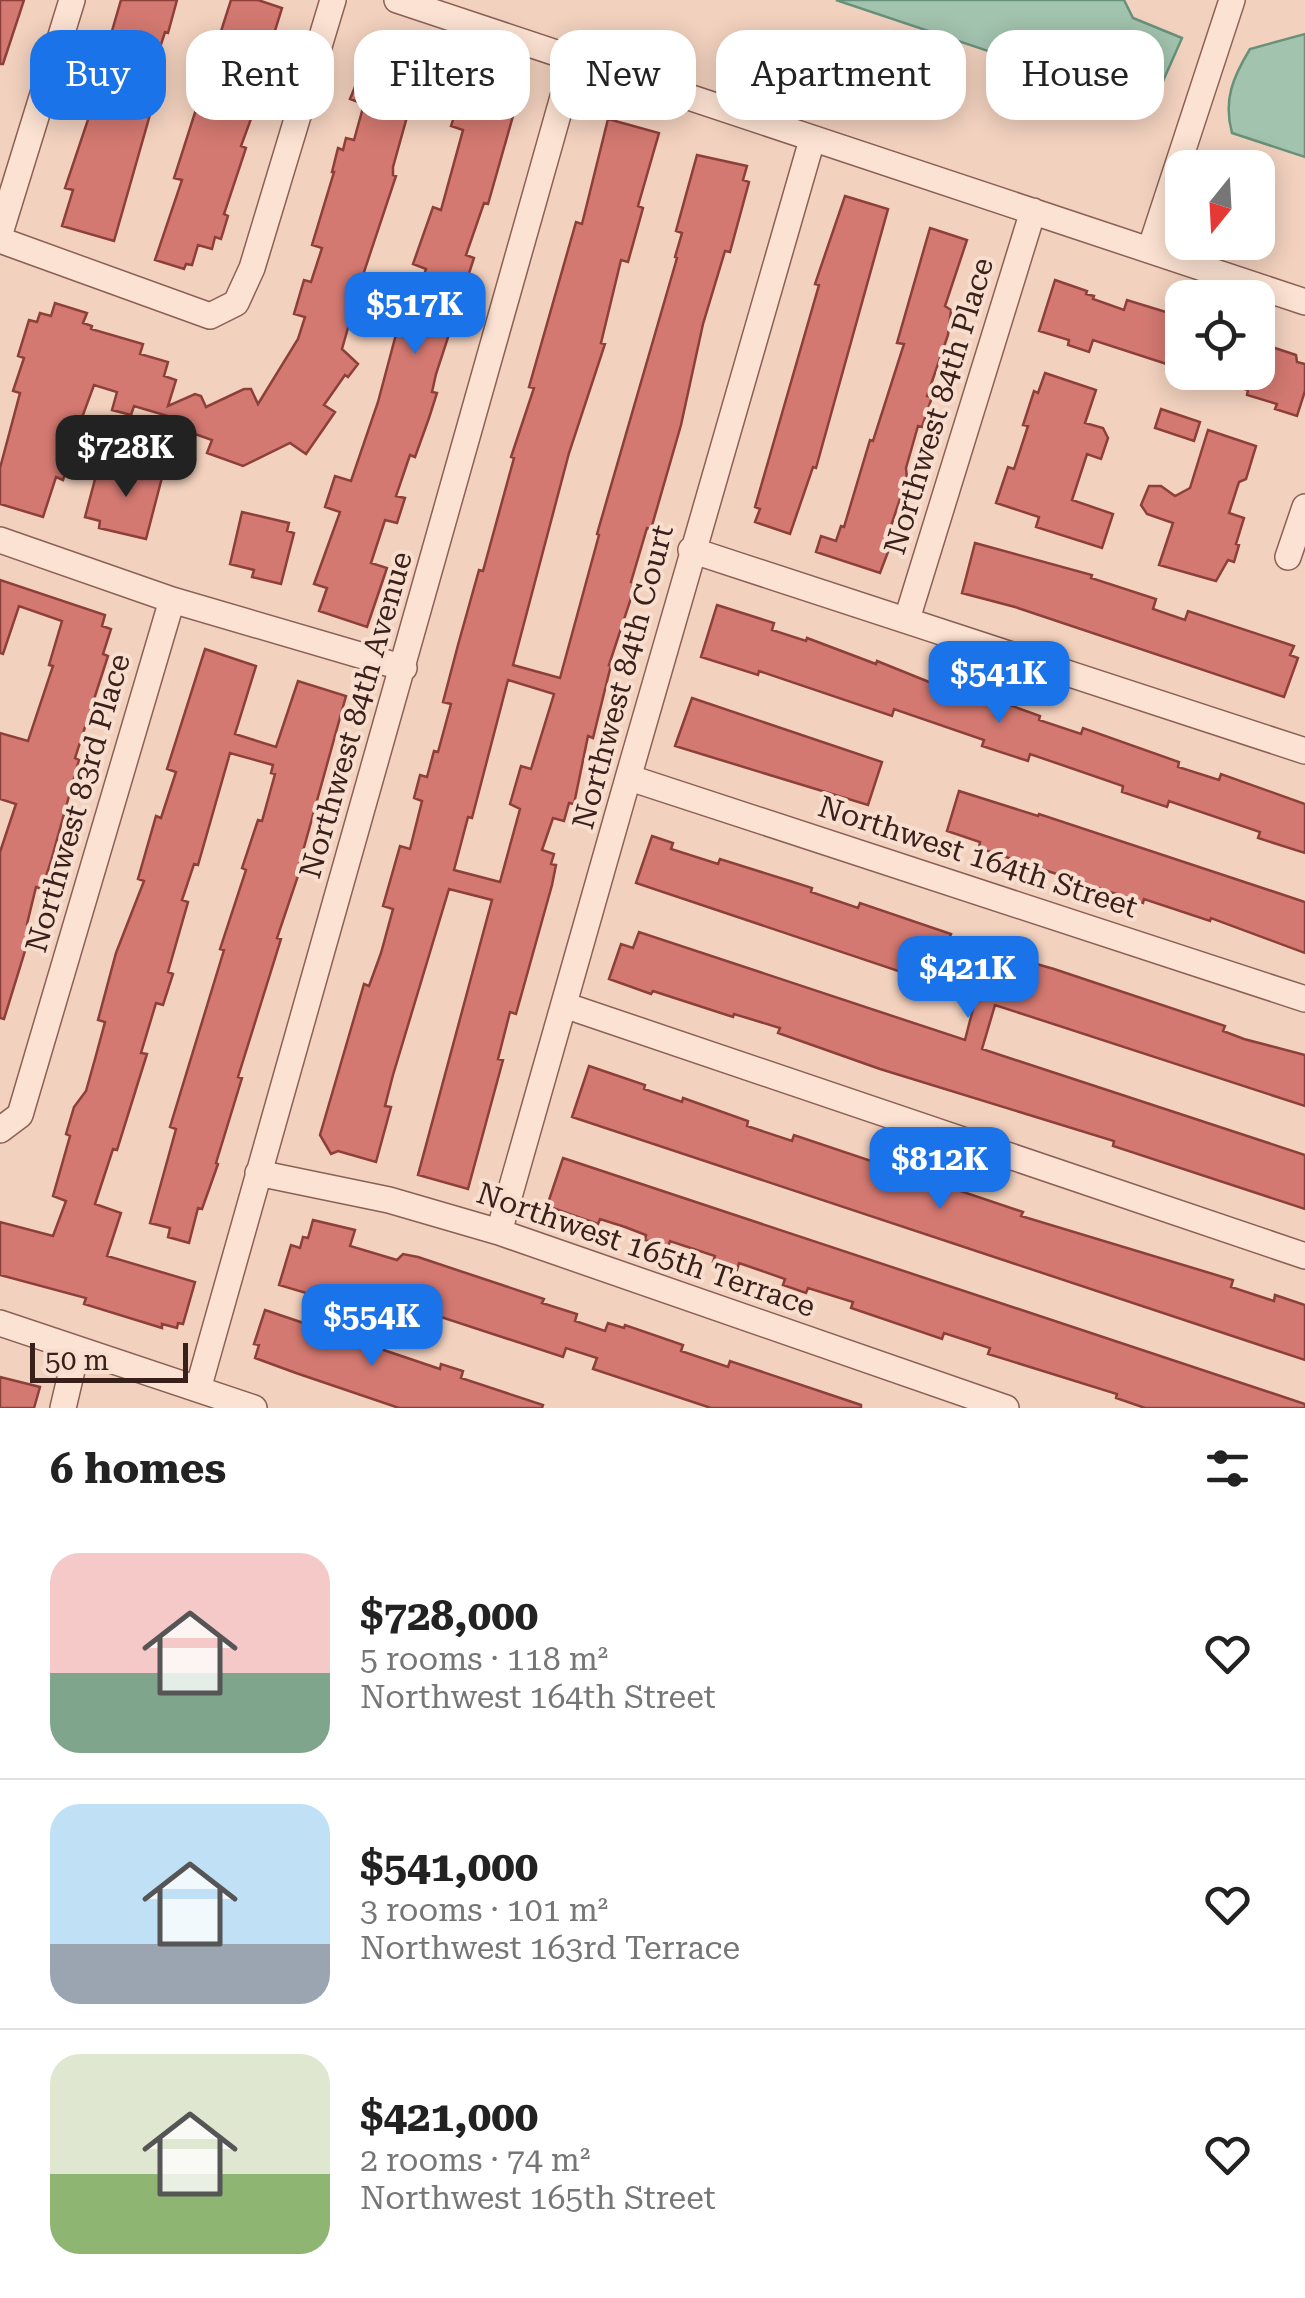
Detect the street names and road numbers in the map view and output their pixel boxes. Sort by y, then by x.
street label: Northwest 84th Place [877,253,1000,558]
street label: Northwest 84th Court [565,521,680,833]
street label: Northwest 84th Avenue [292,547,419,882]
street label: Northwest 83rd Place [18,650,137,956]
street label: Northwest 164th Street [814,788,1142,925]
street label: Northwest 165th Terrace [472,1175,820,1324]

